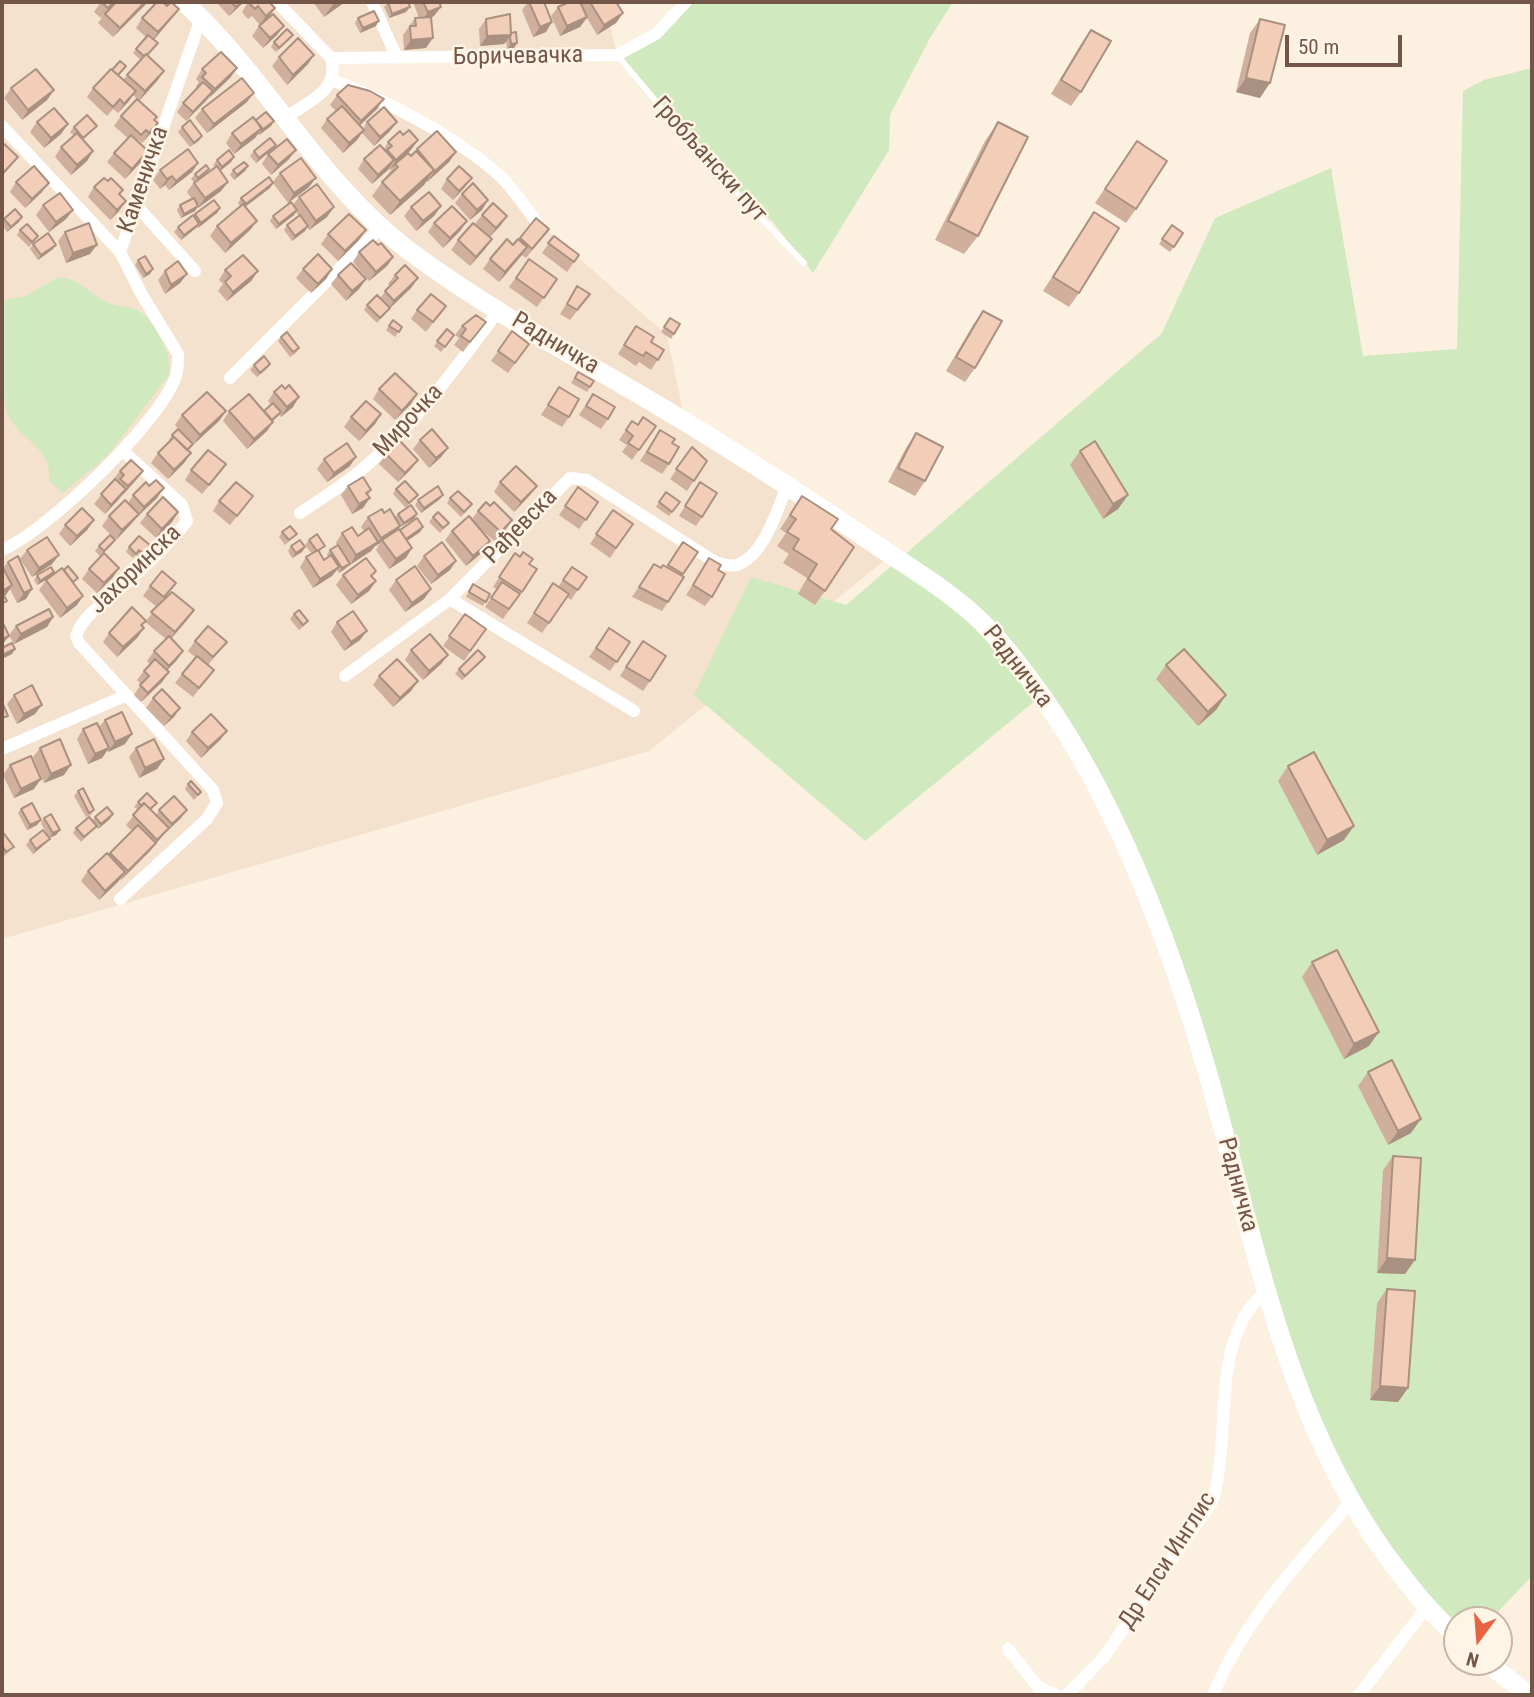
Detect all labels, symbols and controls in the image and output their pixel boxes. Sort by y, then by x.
scale bar [1289,21,1406,65]
text: 50 m [1298,35,1339,59]
street label: Боричевачка [453,41,583,73]
street label: Гробљански пут [645,91,773,229]
street label: Каменичка [112,123,176,237]
street label: Радничка [506,307,604,381]
street label: Мирочка [368,379,450,463]
street label: Рађевска [478,483,564,571]
street label: Јахоринска [84,519,188,621]
street label: Радничка [976,620,1058,714]
street label: Радничка [1211,1135,1263,1235]
street label: Др Елси Инглис [1113,1487,1223,1635]
north arrow [1443,1606,1513,1676]
text: N [1464,1647,1481,1672]

